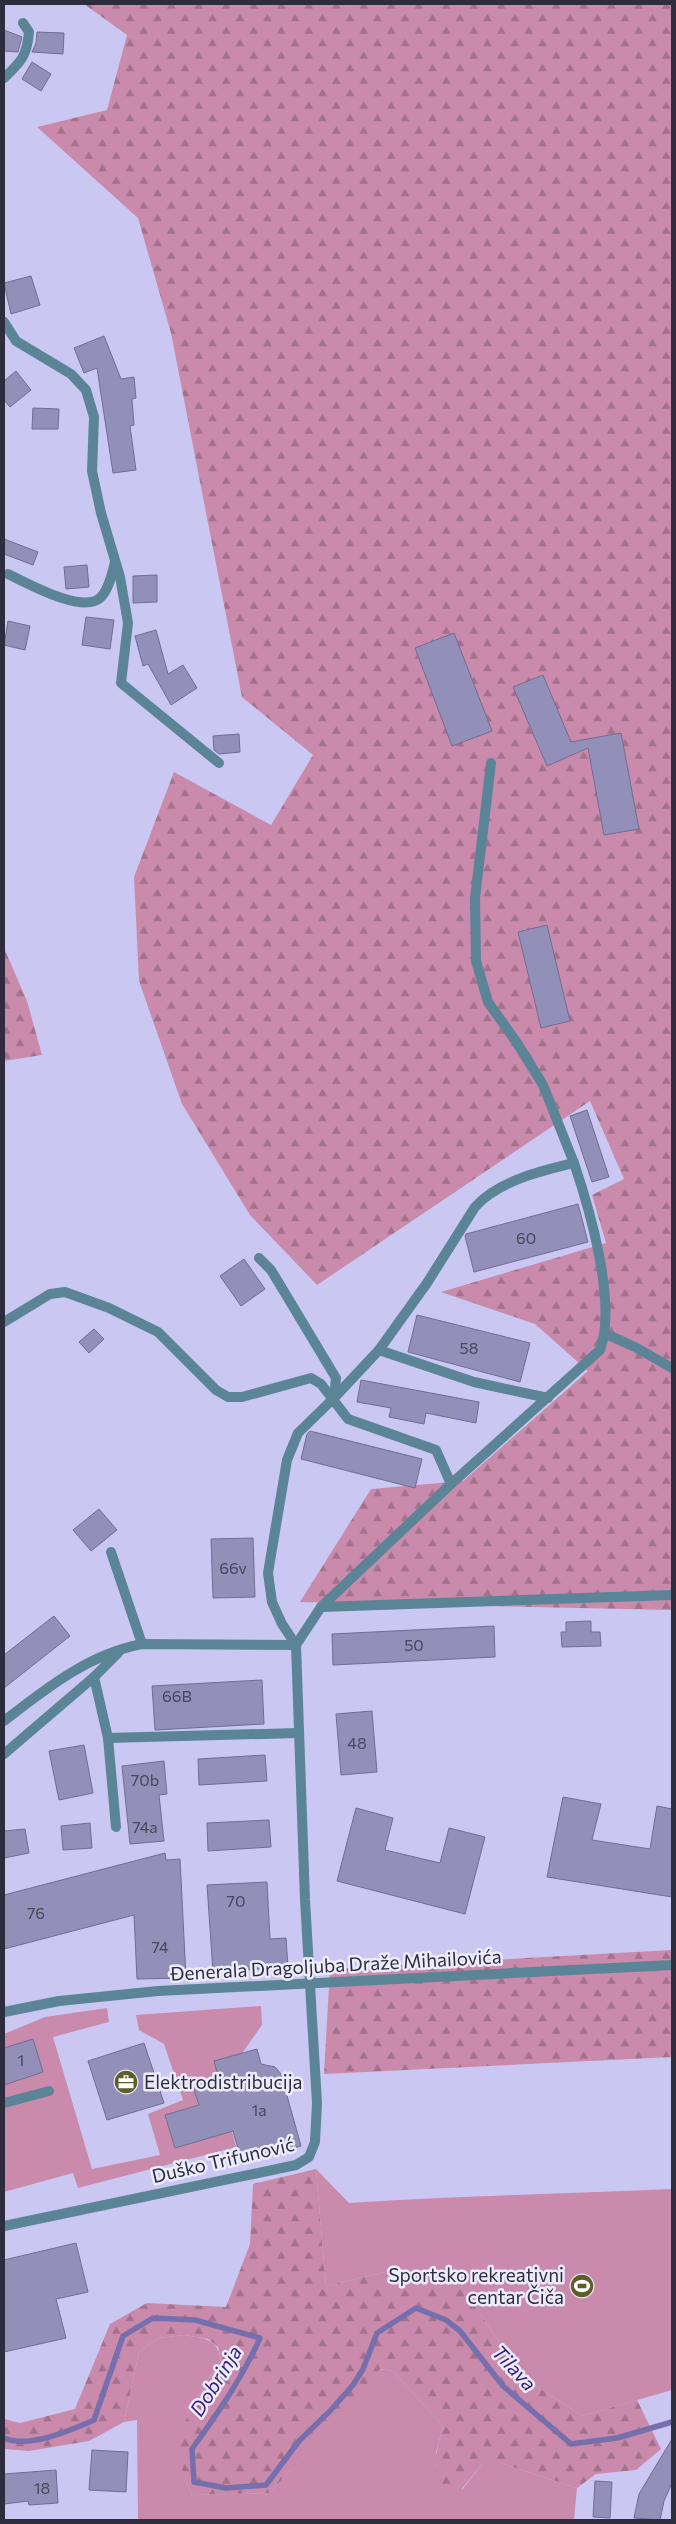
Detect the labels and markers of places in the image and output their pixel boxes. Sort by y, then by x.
office icon: Elektrodistribucija [113,2069,139,2095]
place label: Elektrodistribucija [144,2070,302,2093]
place label: Sportsko rekreativni centar Čiča [388,2263,564,2308]
sports icon: Sportsko rekreativni centar Čiča [569,2273,595,2299]

